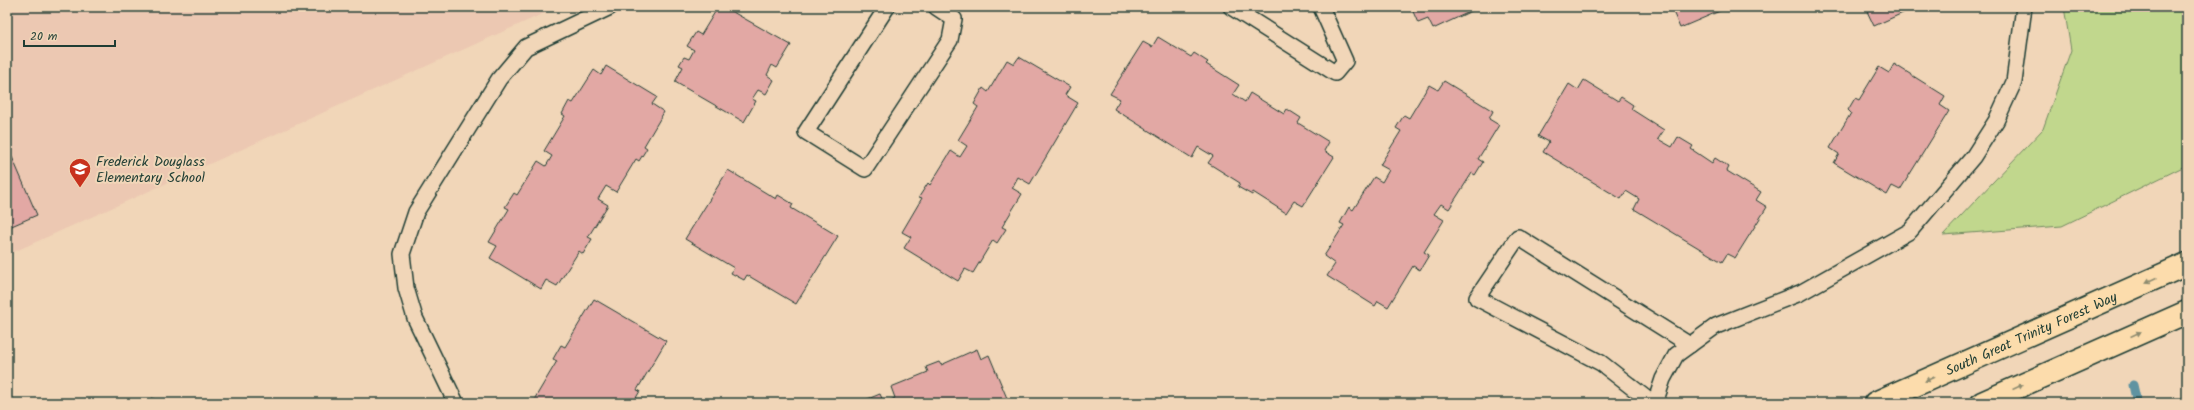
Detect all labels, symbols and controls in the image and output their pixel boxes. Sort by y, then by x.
scale bar [24,22,115,48]
text: 20 m [30,27,58,46]
place label: Frederick Douglass Elementary School [96,151,205,189]
school or university icon: Frederick Douglass Elementary School [67,156,93,189]
one-way arrow [2146,277,2157,283]
street label: South Great Trinity Forest Way [1942,286,2121,382]
one-way arrow [2131,331,2143,337]
one-way arrow [1924,376,1936,382]
one-way arrow [2012,384,2023,390]

